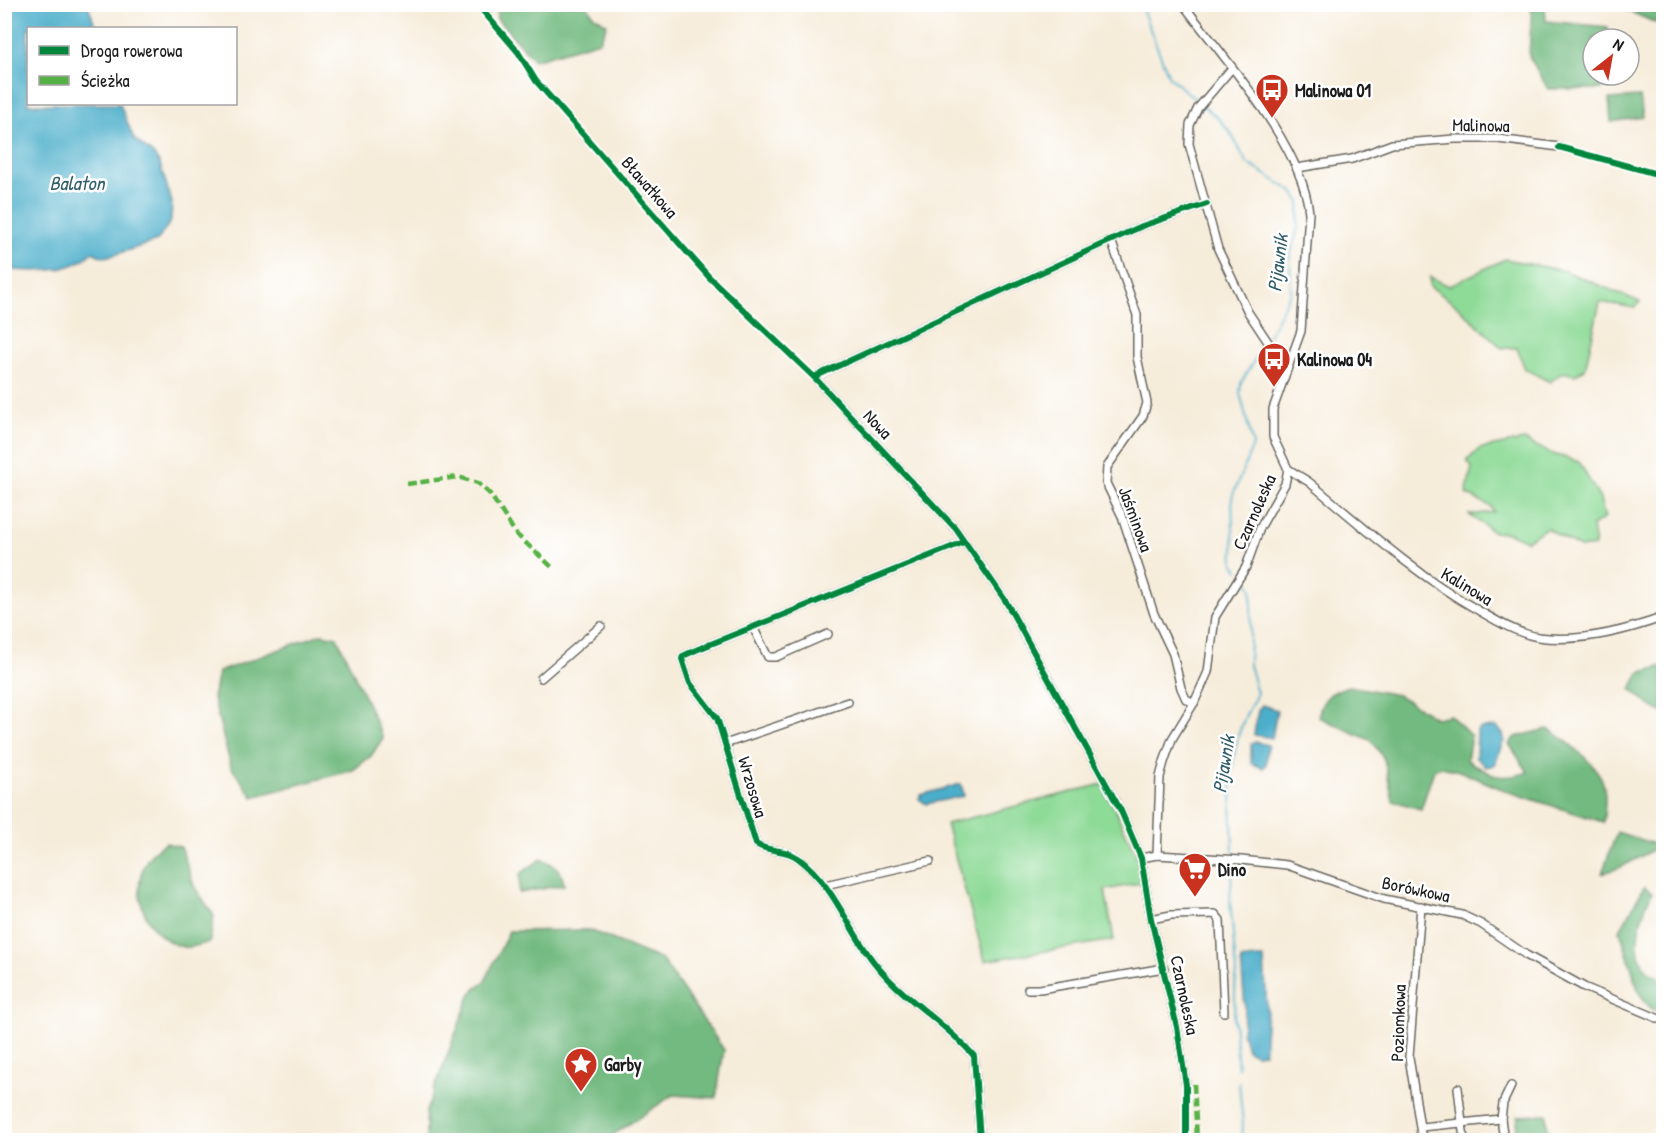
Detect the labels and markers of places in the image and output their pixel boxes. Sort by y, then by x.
bus stop icon: Malinowa 01 [1254,72,1290,119]
place label: Malinowa 01 [1295,78,1372,103]
bus stop icon: Kalinowa 04 [1256,341,1292,388]
place label: Kalinowa 04 [1297,347,1372,372]
supermarket icon: Dino [1177,851,1213,898]
place label: Dino [1218,857,1247,882]
place icon: Garby [563,1046,599,1093]
place label: Garby [604,1052,642,1078]

